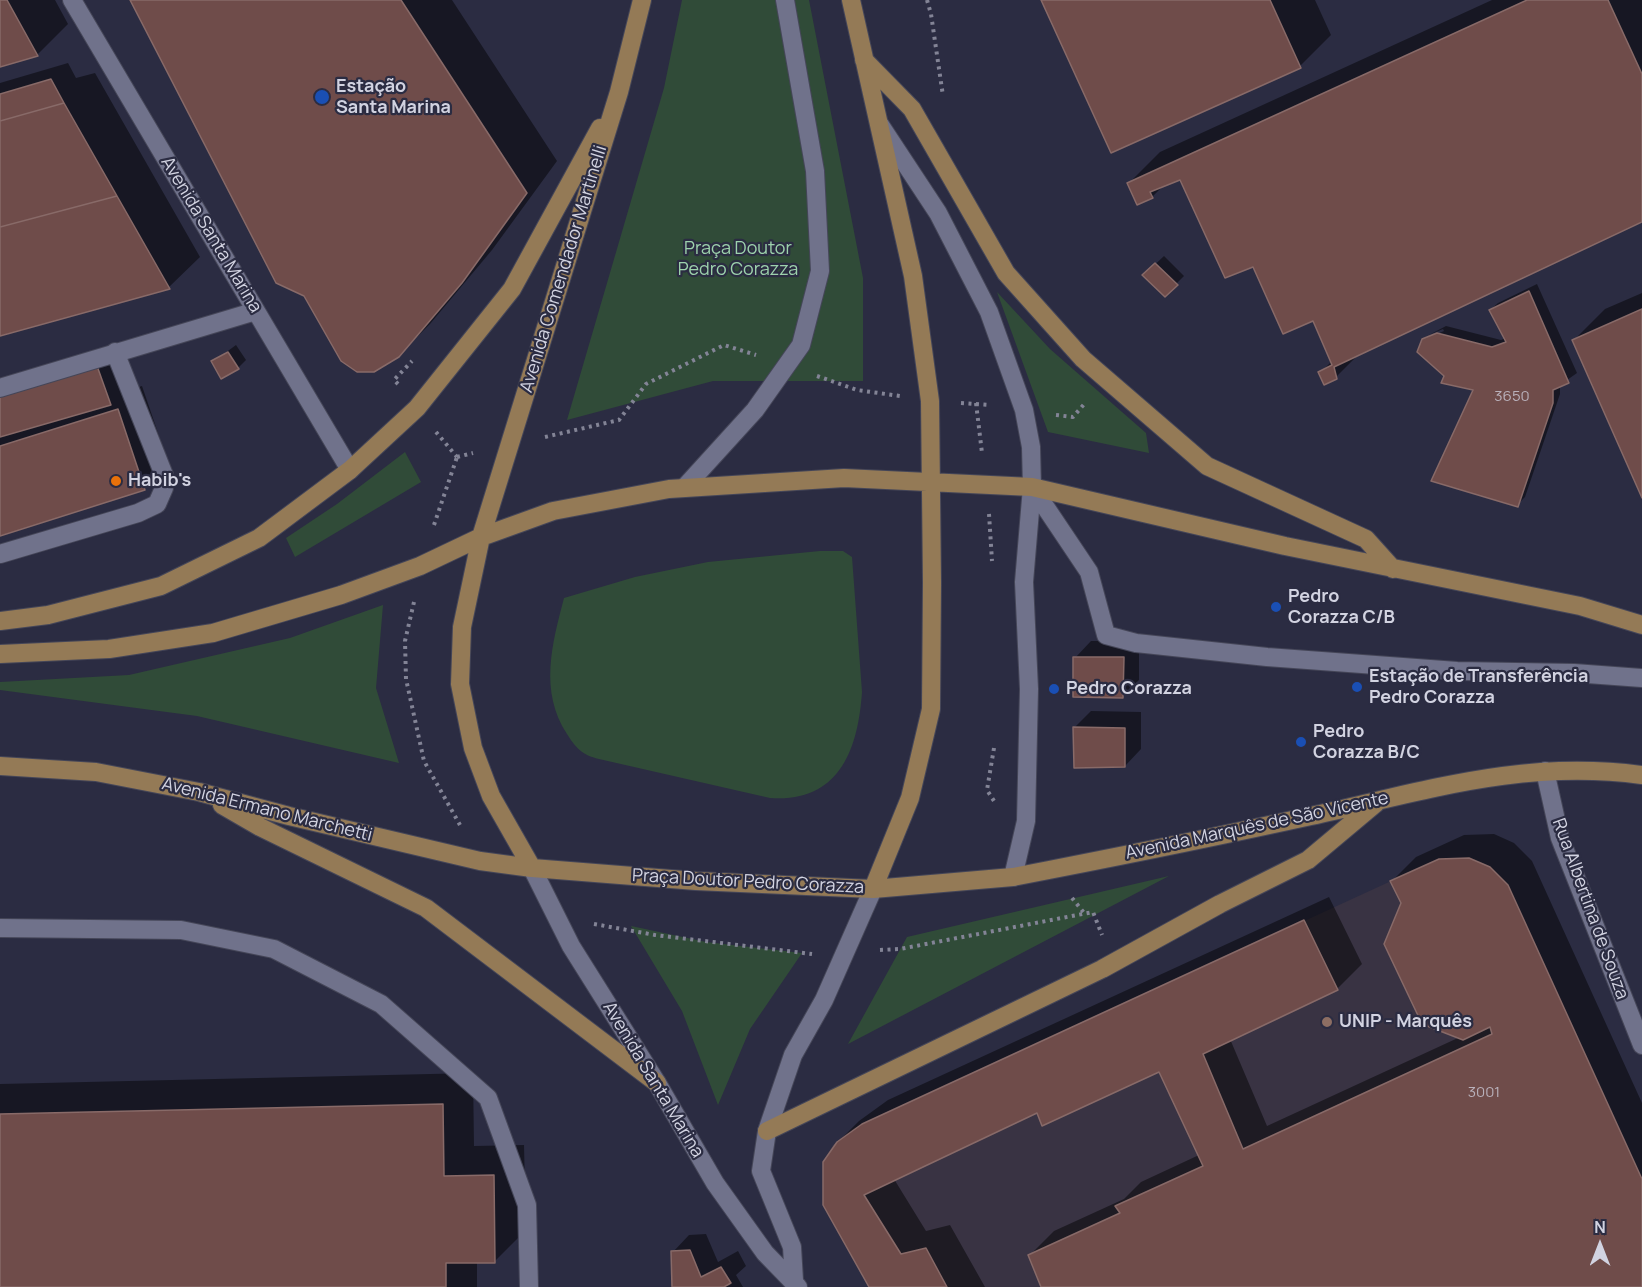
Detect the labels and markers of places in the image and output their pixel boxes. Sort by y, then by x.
place label: Estação Santa Marina [336,76,451,118]
marker: Estação Santa Marina [313,88,331,106]
place label: Habib's [128,470,191,492]
marker: Habib's [109,474,123,488]
place label: Pedro Corazza C/B [1288,586,1395,628]
marker: Pedro Corazza C/B [1269,600,1283,614]
place label: Estação de Transferência Pedro Corazza [1369,666,1588,708]
place label: Pedro Corazza [1066,678,1192,700]
marker: Estação de Transferência Pedro Corazza [1350,680,1364,694]
marker: Pedro Corazza [1047,682,1061,696]
place label: Pedro Corazza B/C [1313,721,1420,764]
marker: Pedro Corazza B/C [1294,735,1308,749]
place label: UNIP - Marquês [1339,1011,1472,1033]
marker: UNIP - Marquês [1320,1015,1334,1029]

